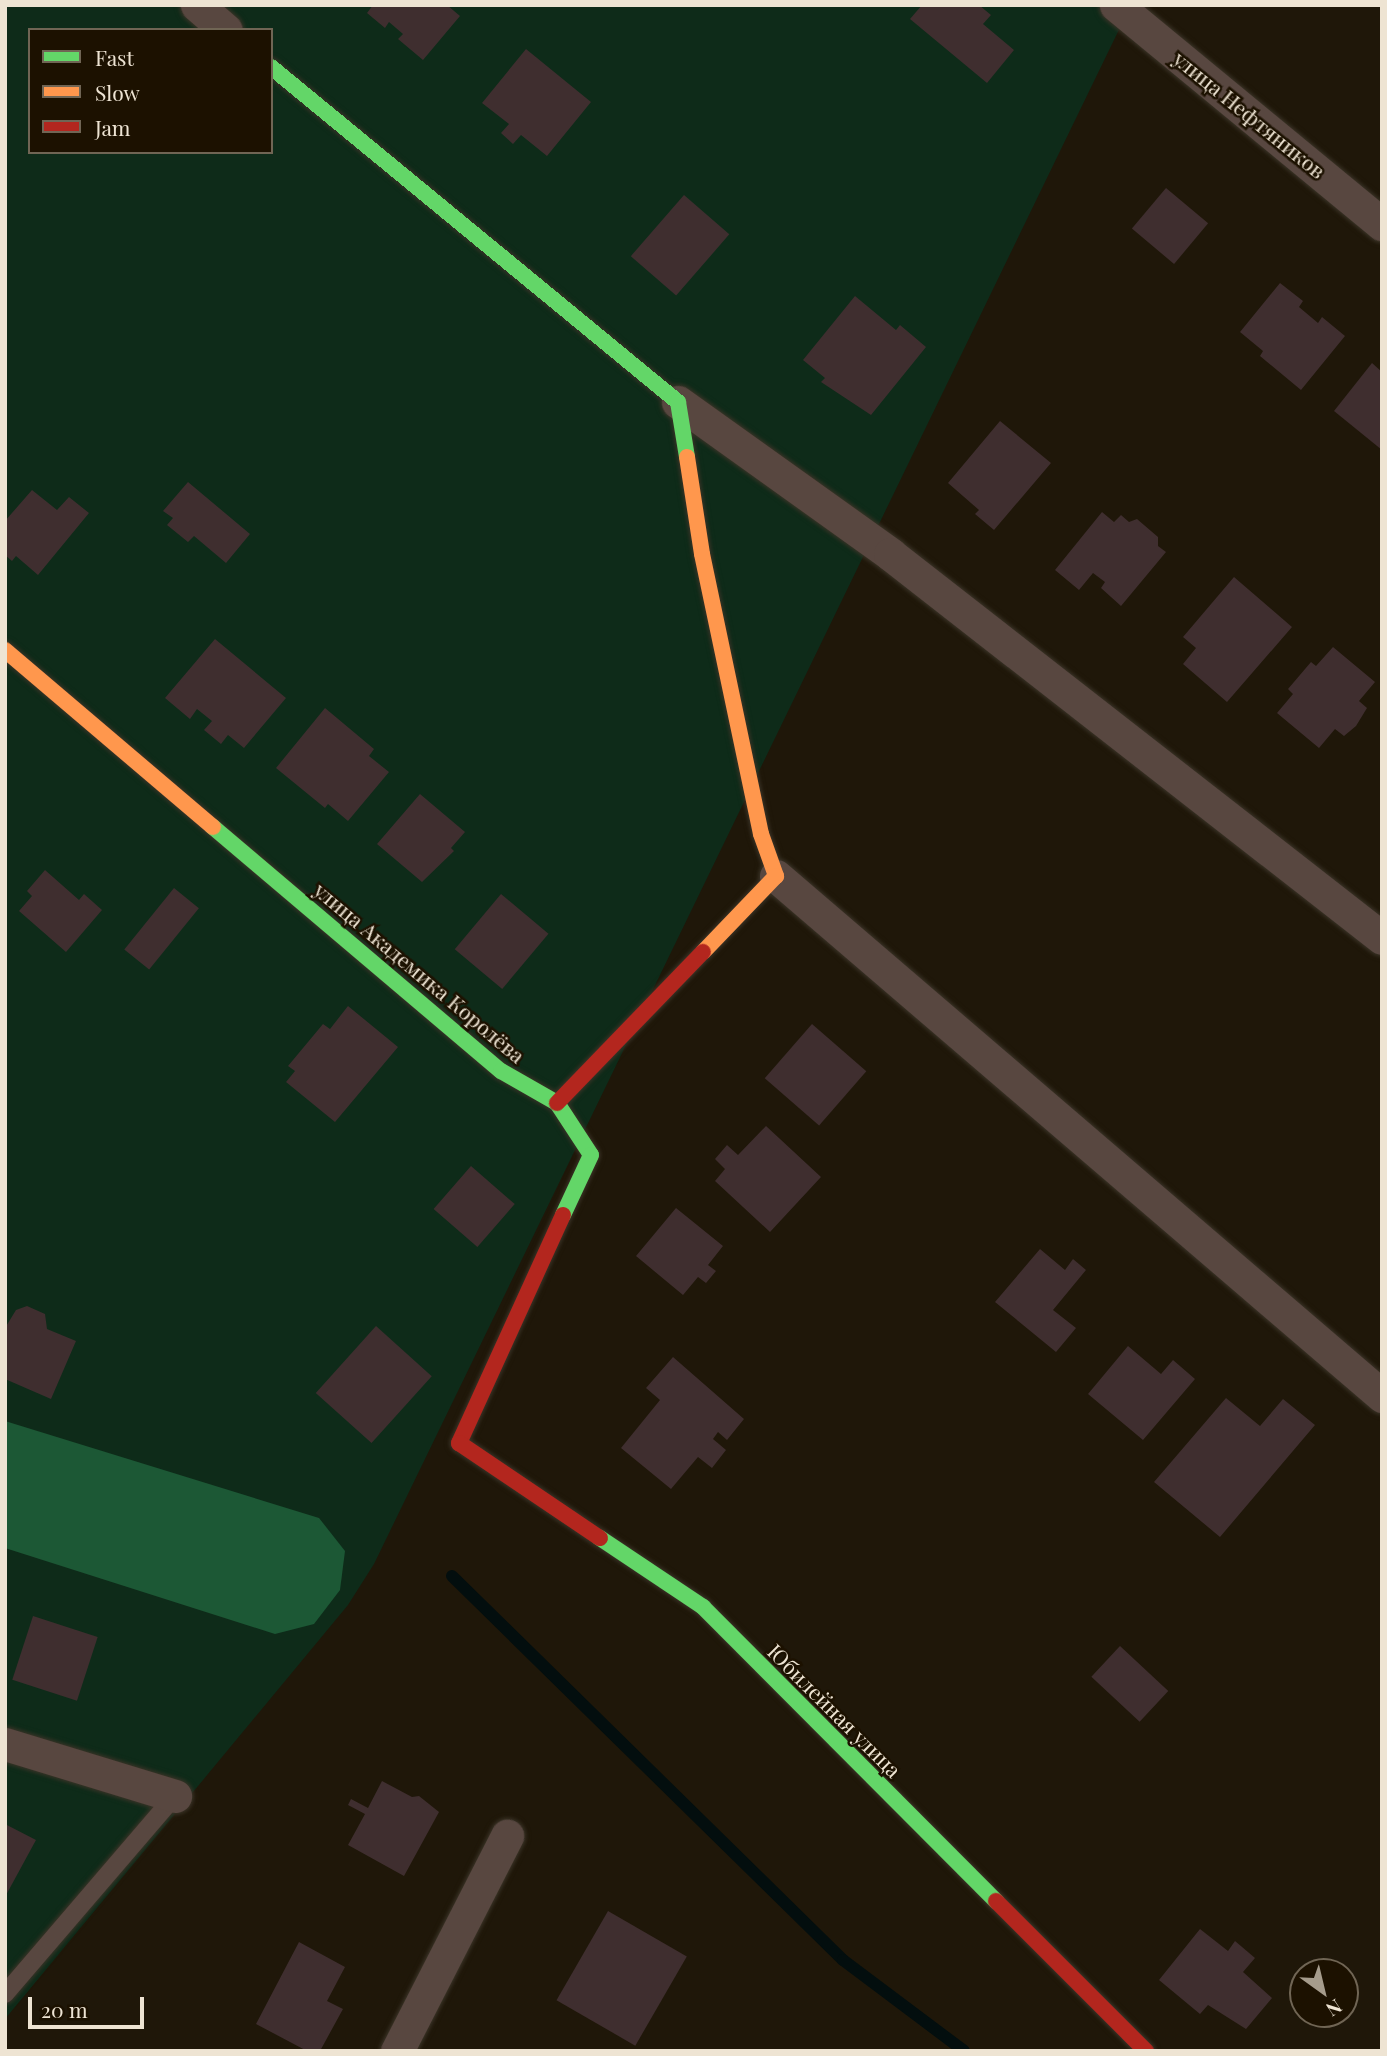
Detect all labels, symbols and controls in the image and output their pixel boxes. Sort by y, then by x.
legend [28,28,273,154]
text: Fast [95,43,134,71]
street label: улица Нефтяников [1169,45,1331,183]
text: Slow [95,78,140,106]
text: Jam [95,113,131,141]
street label: улица Академика Королёва [310,877,530,1067]
street label: Юбилейная улица [763,1638,907,1782]
north arrow [1289,1958,1359,2028]
scale bar [32,1982,147,2026]
text: N [1322,1994,1348,2023]
text: 20 m [41,1995,88,2023]

